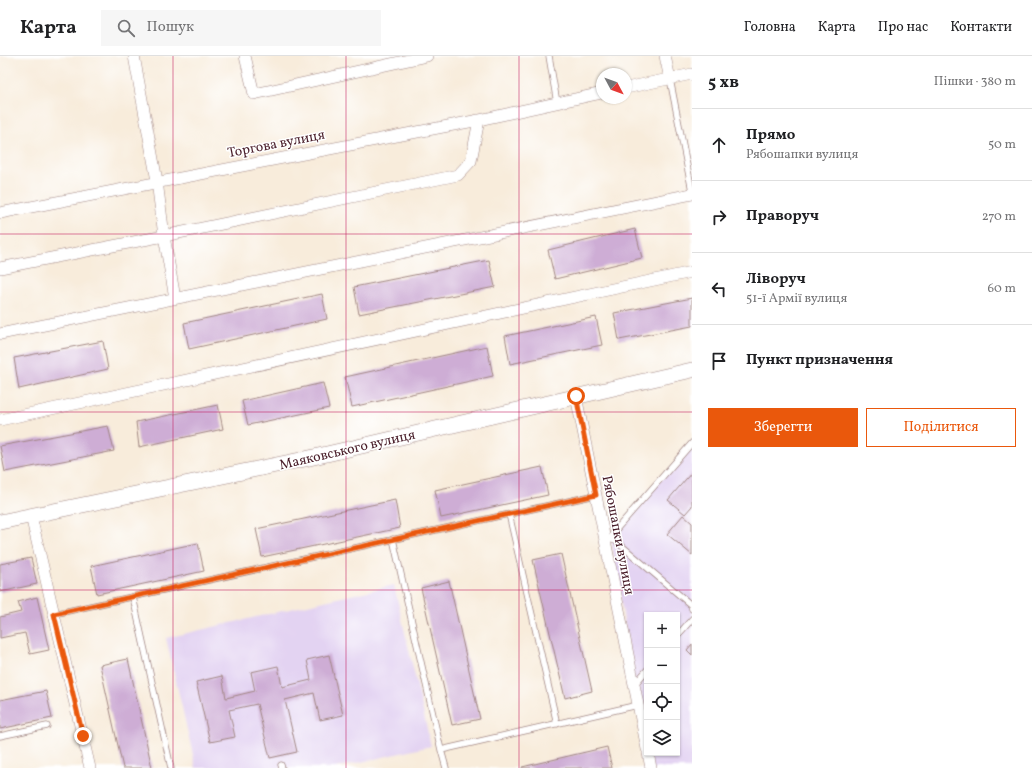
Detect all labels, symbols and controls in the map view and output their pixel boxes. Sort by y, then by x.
search box [101,10,381,46]
text: Карта [20,15,77,41]
icon: search [115,17,137,39]
text: Пошук [147,17,194,38]
text: Головна [744,18,796,37]
text: Карта [818,18,856,37]
text: Про нас [878,18,928,37]
text: Контакти [950,18,1012,37]
north arrow [596,68,632,104]
text: 5 хв [708,71,739,94]
text: Пішки · 380 m [934,73,1016,91]
text: Прямо [746,125,795,146]
street label: Торгова вулиця [226,126,327,163]
icon: ahead [708,134,730,156]
text: 50 m [988,136,1016,154]
text: Рябошапки вулиця [746,146,858,164]
icon: right [708,206,730,228]
text: Праворуч [746,206,819,227]
text: 270 m [982,208,1016,226]
text: Ліворуч [746,269,806,290]
icon: left [708,278,730,300]
text: 60 m [988,280,1016,298]
text: 51-ї Армії вулиця [746,290,847,308]
icon: arrive [708,350,730,372]
text: Пункт призначення [746,350,893,371]
route start [567,387,585,405]
button: Зберегти [708,408,858,447]
button: Поділитися [866,408,1016,447]
street label: Маяковського вулиця [278,426,417,475]
street label: Рябошапки вулиця [597,474,638,596]
map controls [644,612,680,756]
button: + [644,612,680,648]
button: − [644,648,680,684]
button: locate [644,684,680,720]
button: layers [644,720,680,756]
route end [74,727,92,745]

